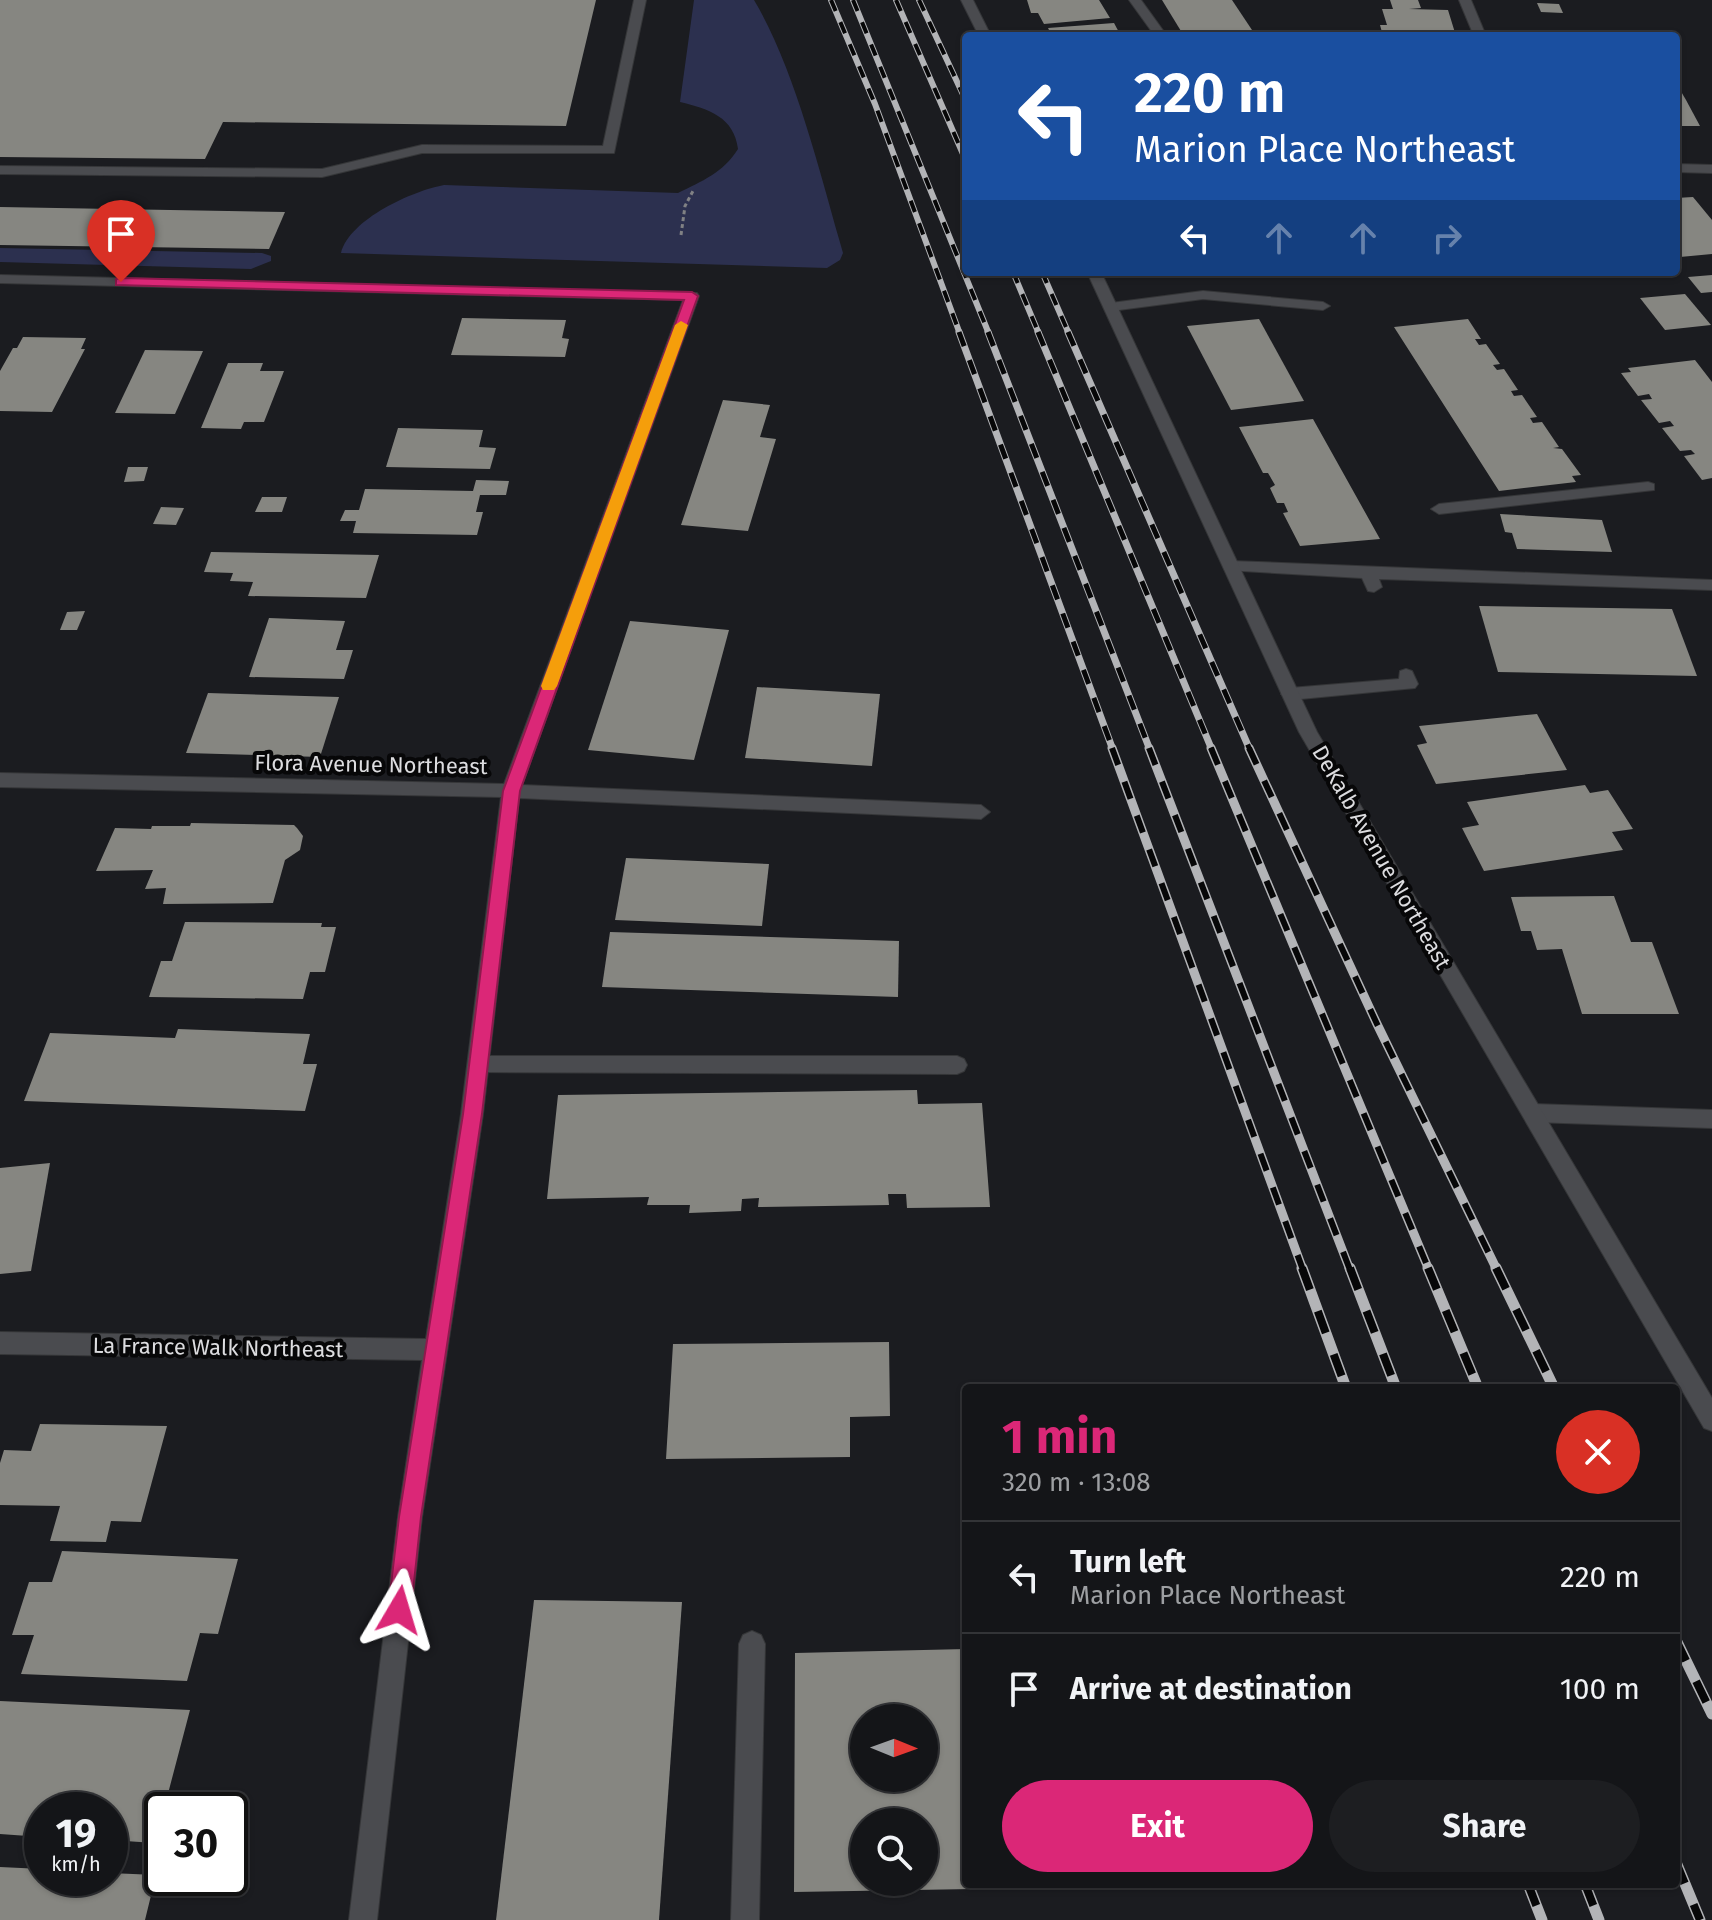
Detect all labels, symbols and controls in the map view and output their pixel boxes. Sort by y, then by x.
text: 220 m [1134,60,1285,127]
icon: left [1002,64,1106,168]
text: Marion Place Northeast [1134,128,1515,172]
pin [87,200,155,282]
icon: arrive [99,212,143,256]
icon: left [1173,216,1217,260]
icon: ahead [1257,216,1301,260]
icon: ahead [1341,216,1385,260]
icon: right [1425,216,1469,260]
street label: DeKalb Avenue Northeast [1306,741,1457,974]
street label: Flora Avenue Northeast [254,749,488,780]
street label: La France Walk Northeast [92,1332,344,1363]
text: 1 min [1002,1408,1117,1466]
button: close [1556,1410,1640,1494]
text: 320 m · 13:08 [1002,1467,1151,1498]
text: Turn left [1070,1544,1186,1580]
icon: left [1002,1555,1046,1599]
text: 220 m [1560,1559,1640,1595]
position arrow [357,1568,441,1652]
text: Marion Place Northeast [1070,1580,1345,1611]
icon: arrive [1002,1667,1046,1711]
text: Arrive at destination [1070,1671,1352,1707]
text: 100 m [1560,1671,1640,1707]
north arrow [850,1704,938,1792]
map controls [850,1704,938,1896]
button: Exit [1002,1780,1313,1872]
button: Share [1329,1780,1640,1872]
speed limit sign: 30 [144,1792,248,1896]
button: search [850,1808,938,1896]
text: 19 [56,1810,96,1858]
text: km/h [51,1852,101,1876]

